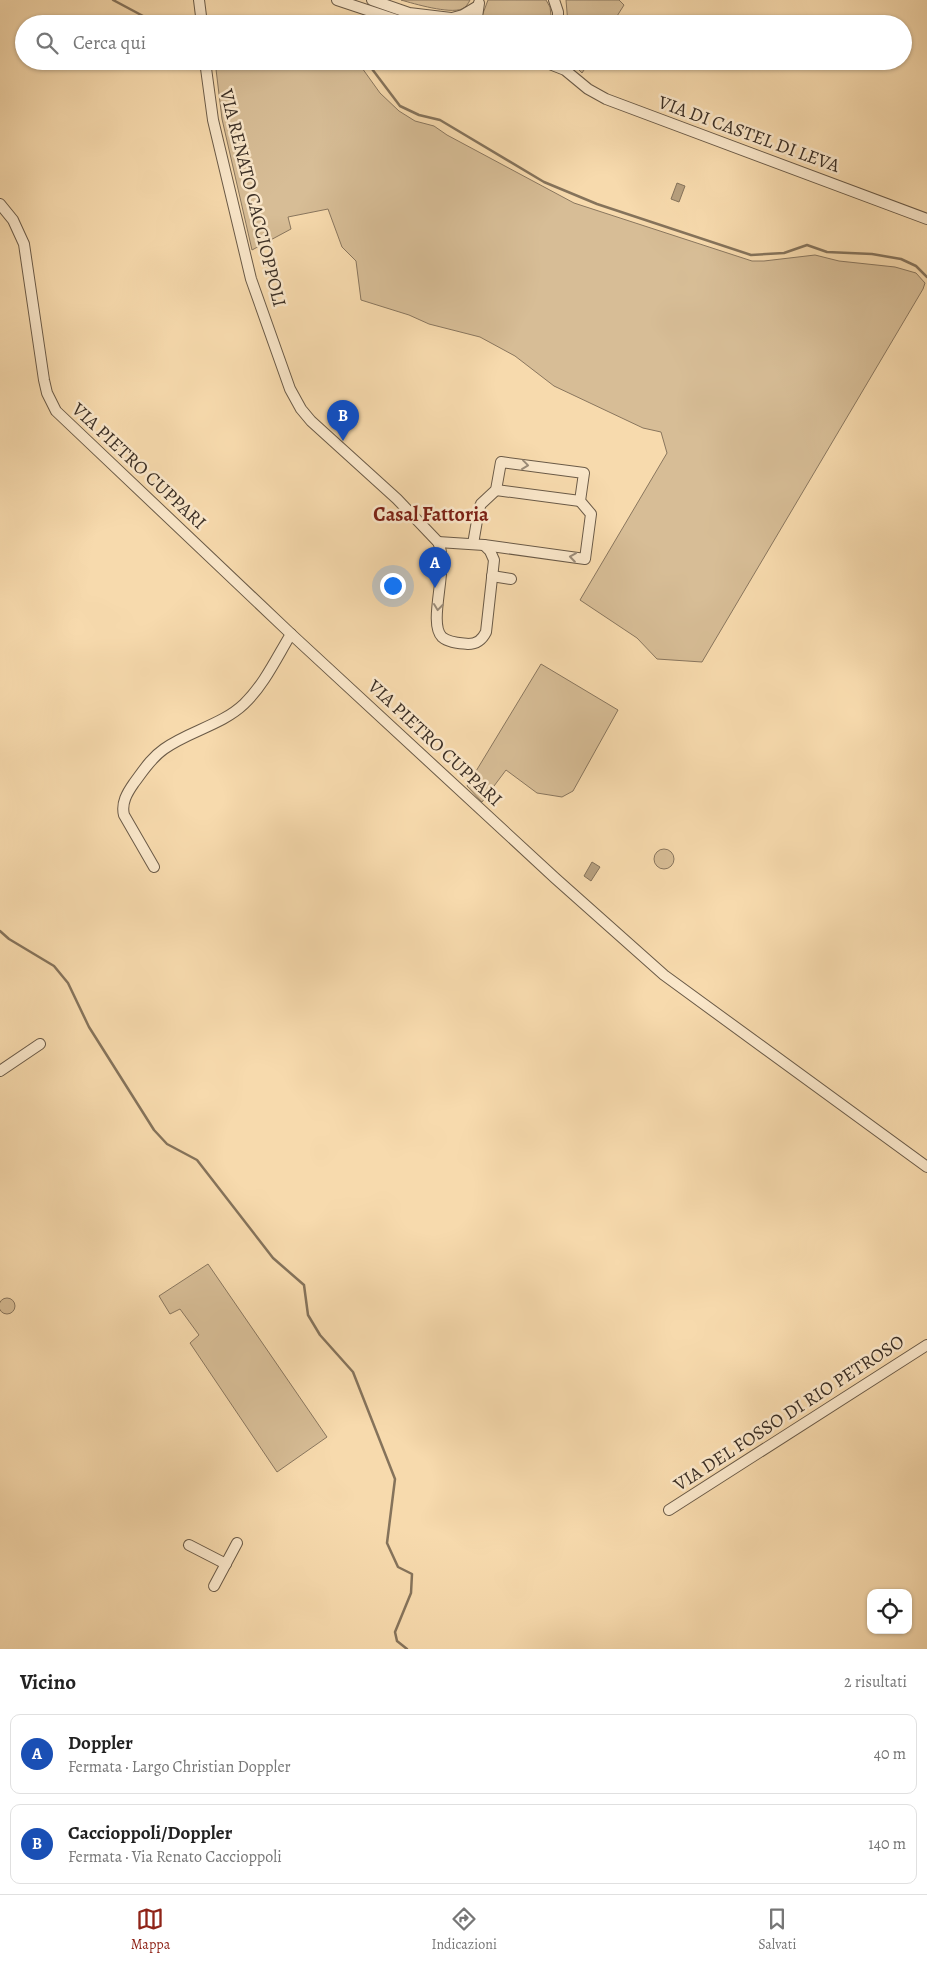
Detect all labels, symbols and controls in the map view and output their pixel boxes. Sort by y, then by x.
search box [15,15,912,70]
icon: search [33,29,61,57]
text: Cerca qui [73,30,146,56]
street label: VIA RENATO CACCIOPPOLI [213,85,293,310]
street label: VIA DI CASTEL DI LEVA [654,89,844,179]
street label: VIA PIETRO CUPPARI [65,396,212,535]
pin: B [327,400,359,441]
one-way arrow [521,459,529,470]
district label: Casal Fattoria [373,501,489,528]
pin: A [419,547,451,588]
one-way arrow [568,552,576,563]
your location [380,573,406,599]
one-way arrow [433,604,444,612]
street label: VIA PIETRO CUPPARI [361,673,508,812]
street label: VIA DEL FOSSO DI RIO PETROSO [668,1329,909,1498]
map controls [867,1589,912,1634]
button: locate [867,1589,912,1634]
text: Vicino [20,1668,76,1696]
text: 2 risultati [844,1671,907,1693]
text: Doppler [68,1730,133,1756]
text: A [32,1743,42,1765]
text: 40 m [874,1743,906,1765]
text: Fermata · Largo Christian Doppler [68,1756,291,1778]
text: Caccioppoli/Doppler [68,1820,232,1846]
text: B [32,1833,42,1855]
text: 140 m [868,1833,906,1855]
text: Fermata · Via Renato Caccioppoli [68,1846,282,1868]
tab: Mappa [131,1905,170,1954]
tab: Indicazioni [432,1905,497,1954]
tab: Salvati [758,1905,796,1954]

